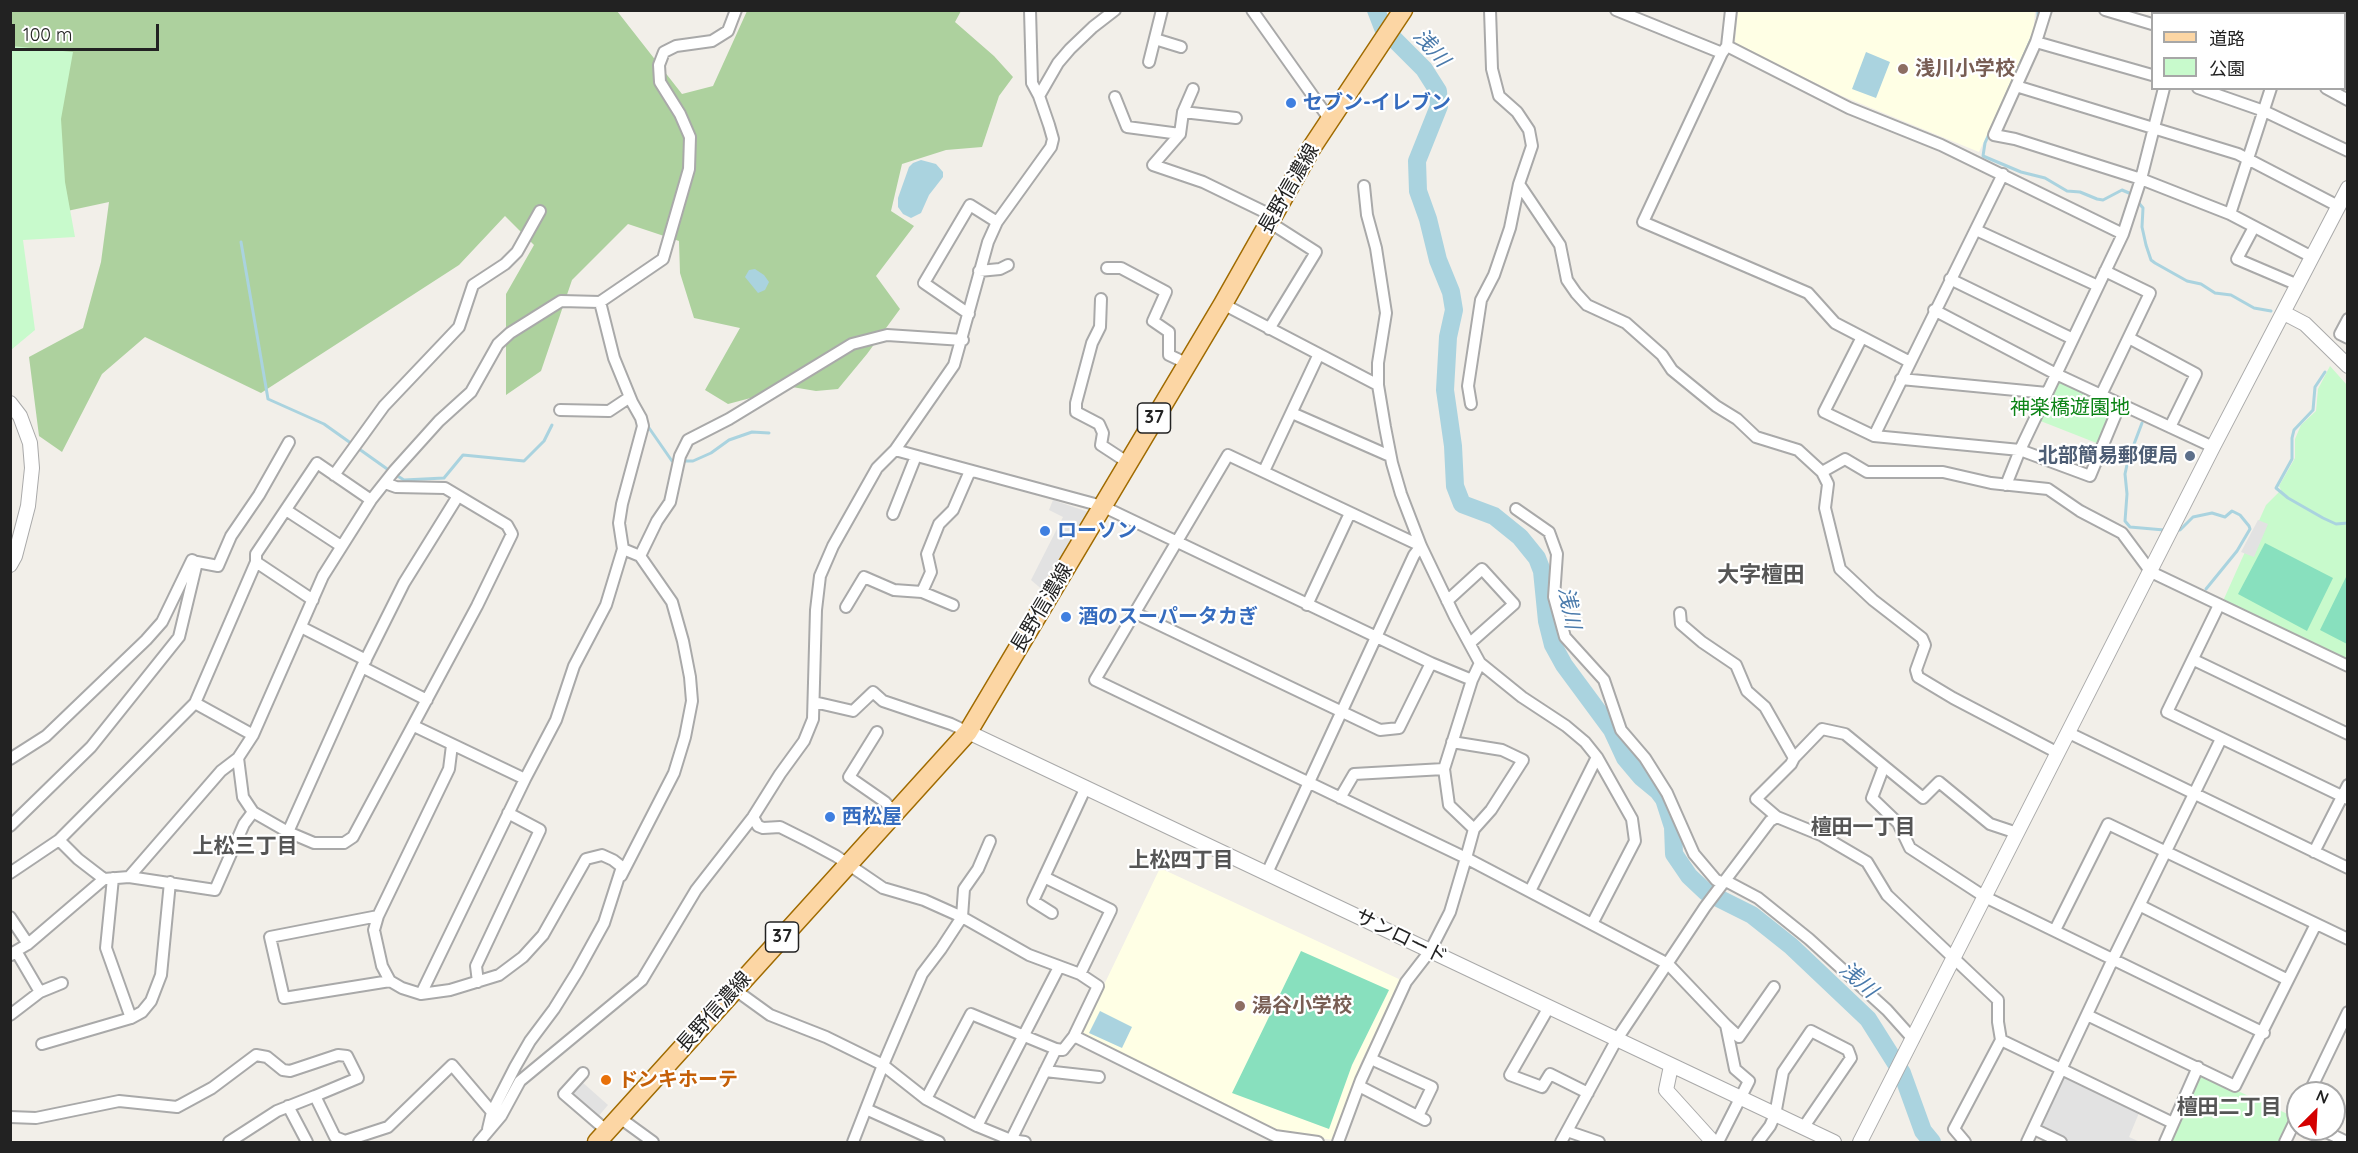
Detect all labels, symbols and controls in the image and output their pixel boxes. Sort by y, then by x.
scale bar [15,12,162,50]
legend [2151,12,2346,90]
text: 100 m [23,23,72,46]
water label: 浅川 [1408,24,1454,72]
text: 道路 [2209,27,2245,50]
place label: 浅川小学校 [1915,57,2015,81]
text: 公園 [2209,57,2245,80]
marker: 浅川小学校 [1896,62,1910,76]
place label: セブン-イレブン [1303,91,1451,115]
marker: セブン-イレブン [1284,96,1298,110]
street label: 長野信濃線 [1254,140,1324,238]
park label: 神楽橋遊園地 [2010,396,2130,420]
road number: 37 [1138,403,1170,433]
place label: 北部簡易郵便局 [2038,444,2178,468]
marker: 北部簡易郵便局 [2183,449,2197,463]
place label: ローソン [1057,519,1137,543]
marker: ローソン [1038,524,1052,538]
street label: 長野信濃線 [1006,559,1078,657]
district label: 大字檀田 [1717,562,1805,588]
water label: 浅川 [1553,585,1585,631]
place label: 酒のスーパータカぎ [1078,605,1258,629]
marker: 酒のスーパータカぎ [1059,610,1073,624]
place label: 西松屋 [842,805,902,829]
marker: 西松屋 [823,810,837,824]
district label: 檀田一丁目 [1811,815,1915,841]
district label: 上松三丁目 [193,834,297,860]
district label: 上松四丁目 [1129,848,1233,874]
street label: サンロード [1351,904,1451,970]
road number: 37 [766,922,798,952]
water label: 浅川 [1834,957,1882,1003]
street label: 長野信濃線 [672,967,756,1057]
place label: 湯谷小学校 [1252,994,1352,1018]
marker: 湯谷小学校 [1233,999,1247,1013]
place label: ドンキホーテ [618,1068,738,1092]
marker: ドンキホーテ [599,1073,613,1087]
north arrow [2286,1081,2346,1141]
text: N [2313,1085,2332,1108]
district label: 檀田二丁目 [2177,1095,2281,1121]

